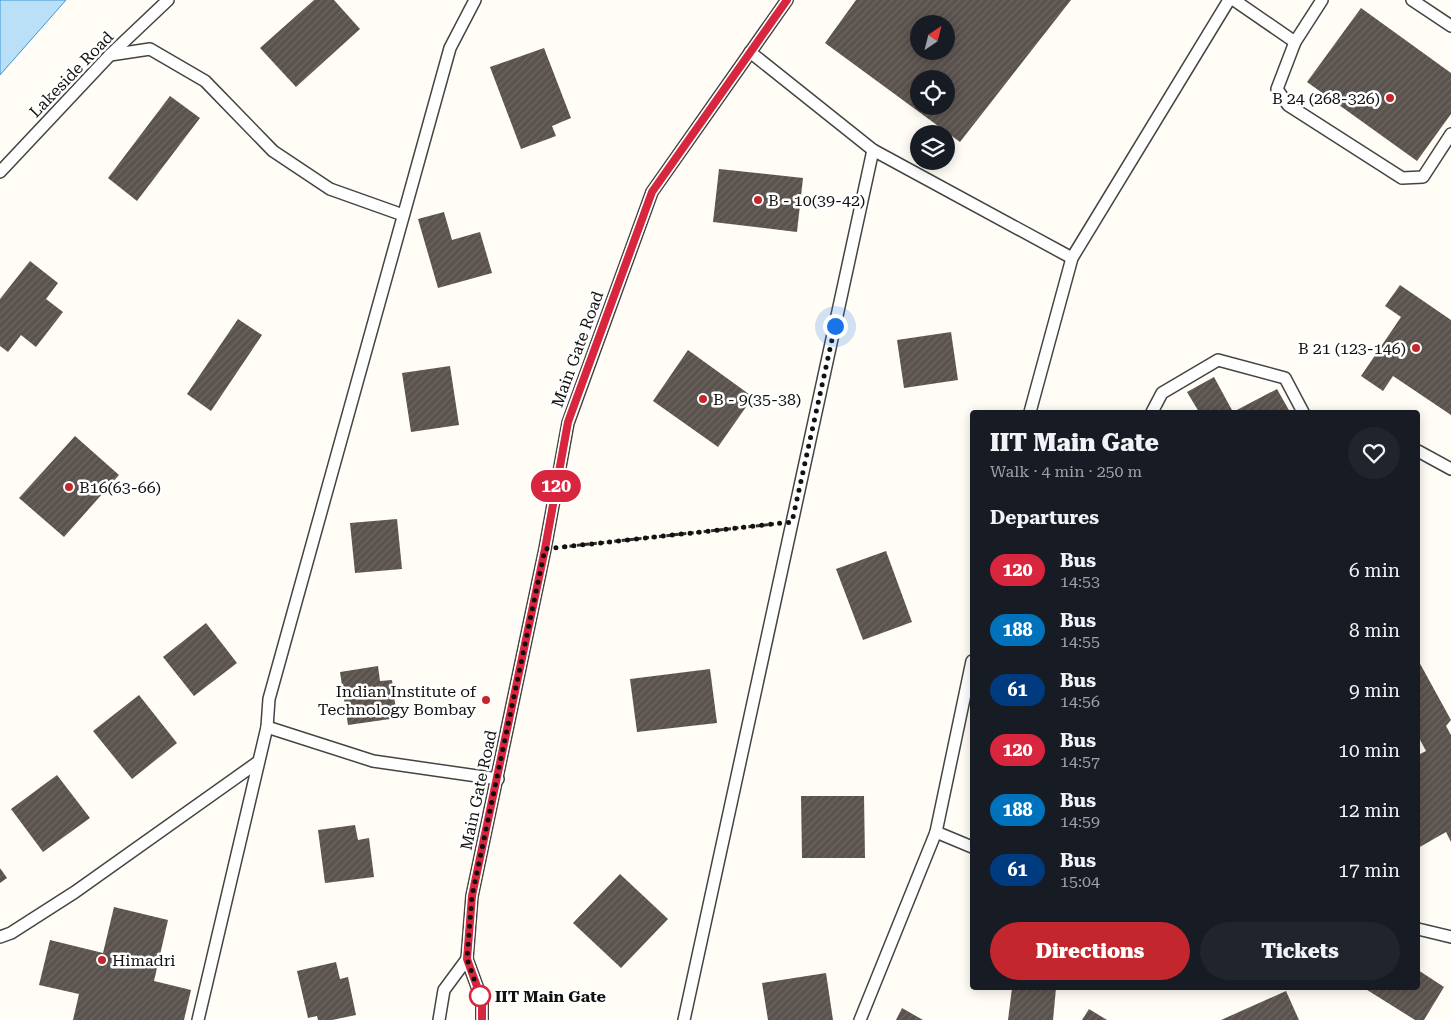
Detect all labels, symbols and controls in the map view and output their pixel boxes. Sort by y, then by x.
north arrow [910,15,955,60]
map controls [910,15,955,170]
street label: Lakeside Road [26,27,117,121]
button: locate [910,70,955,115]
place label: B 24 (268-326) [1272,89,1380,108]
marker: B 24 (268-326) [1384,92,1396,104]
button: layers [910,125,955,170]
place label: B - 10(39-42) [768,191,865,210]
marker: B - 10(39-42) [752,194,764,206]
street label: Main Gate Road [548,288,607,410]
your location [823,314,848,339]
place label: B 21 (123-146) [1298,339,1406,358]
marker: B 21 (123-146) [1410,342,1422,354]
place label: B - 9(35-38) [713,390,801,409]
marker: B - 9(35-38) [697,393,709,405]
button: heart [1348,427,1400,479]
text: IIT Main Gate [990,429,1159,457]
text: Walk · 4 min · 250 m [990,462,1142,481]
line badge: 120 [527,470,585,502]
text: 120 [541,475,571,496]
place label: B16(63-66) [79,478,161,497]
marker: B16(63-66) [63,481,75,493]
text: Departures [990,506,1099,529]
text: Bus [1060,549,1096,572]
text: 120 [1002,559,1033,580]
text: 6 min [1349,559,1400,582]
text: 14:53 [1060,572,1100,591]
text: Bus [1060,609,1096,632]
text: 188 [1002,619,1033,640]
text: 8 min [1349,619,1400,642]
text: 14:55 [1060,632,1100,651]
text: Bus [1060,669,1096,692]
text: 61 [1007,679,1028,700]
text: 9 min [1349,679,1400,702]
place label: Indian Institute of Technology Bombay [318,682,477,719]
text: 14:56 [1060,692,1100,711]
marker: Indian Institute of Technology Bombay [480,694,492,706]
street label: Main Gate Road [456,728,501,852]
text: Bus [1060,729,1096,752]
text: 120 [1002,739,1033,760]
text: 10 min [1338,739,1400,762]
text: 14:57 [1060,752,1100,771]
text: Bus [1060,789,1096,812]
text: 188 [1002,799,1033,820]
text: 12 min [1338,799,1400,822]
text: 14:59 [1060,812,1100,831]
text: Bus [1060,849,1096,872]
text: 61 [1007,859,1028,880]
text: 17 min [1338,859,1400,882]
text: 15:04 [1060,872,1100,891]
button: Directions [990,922,1190,980]
button: Tickets [1200,922,1400,980]
place label: Himadri [112,951,175,970]
marker: Himadri [96,954,108,966]
marker: IIT Main Gate [469,985,491,1007]
place label: IIT Main Gate [495,987,606,1006]

